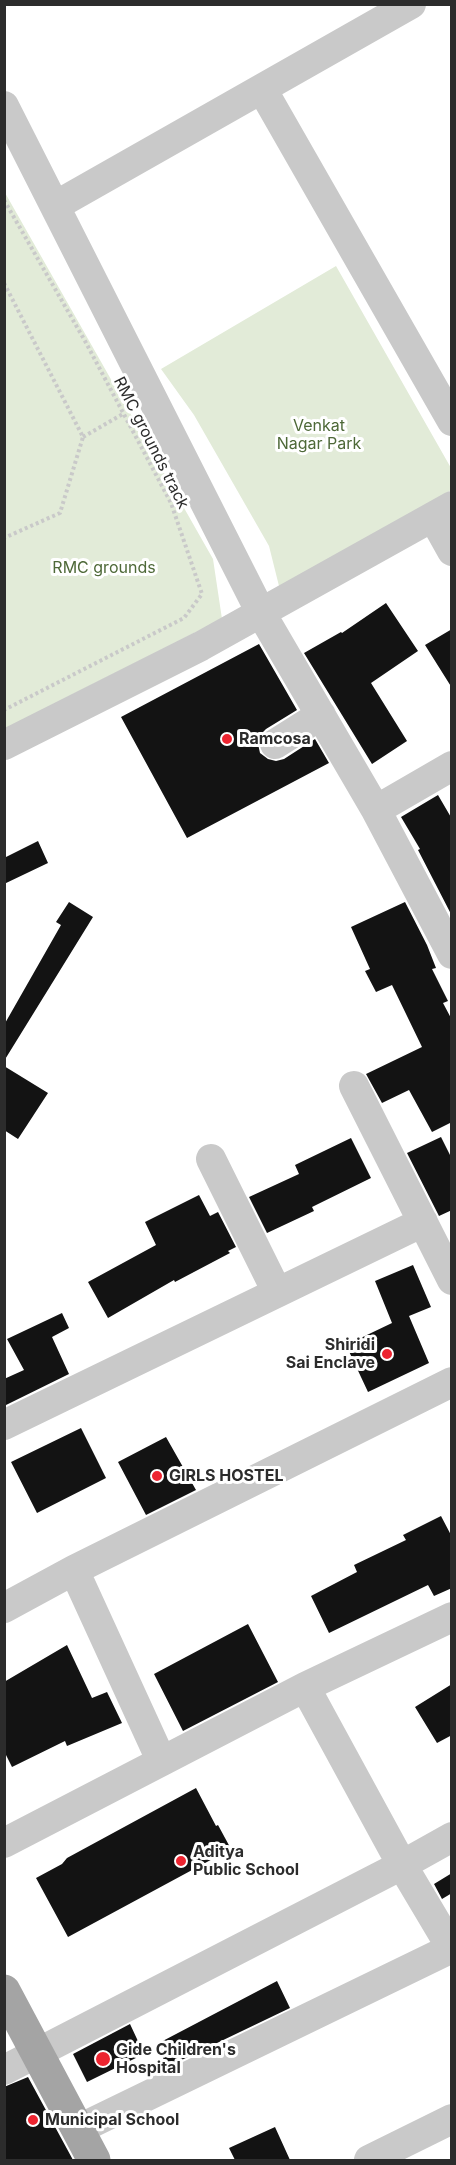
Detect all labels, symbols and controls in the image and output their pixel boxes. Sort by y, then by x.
street label: RMC grounds track [109,374,193,512]
park label: Venkat Nagar Park [277,416,361,454]
park label: RMC grounds [52,558,156,578]
place label: Ramcosa [239,729,311,749]
marker: Ramcosa [220,732,234,746]
place label: Shiridi Sai Enclave [286,1335,375,1373]
marker: Shiridi Sai Enclave [380,1347,394,1361]
place label: GIRLS HOSTEL [169,1466,284,1486]
marker: GIRLS HOSTEL [150,1469,164,1483]
place label: Aditya Public School [193,1842,299,1880]
marker: Aditya Public School [174,1854,188,1868]
place label: Gide Children's Hospital [116,2040,236,2078]
marker: Gide Children's Hospital [94,2050,112,2068]
place label: Municipal School [45,2110,179,2130]
marker: Municipal School [26,2113,40,2127]

